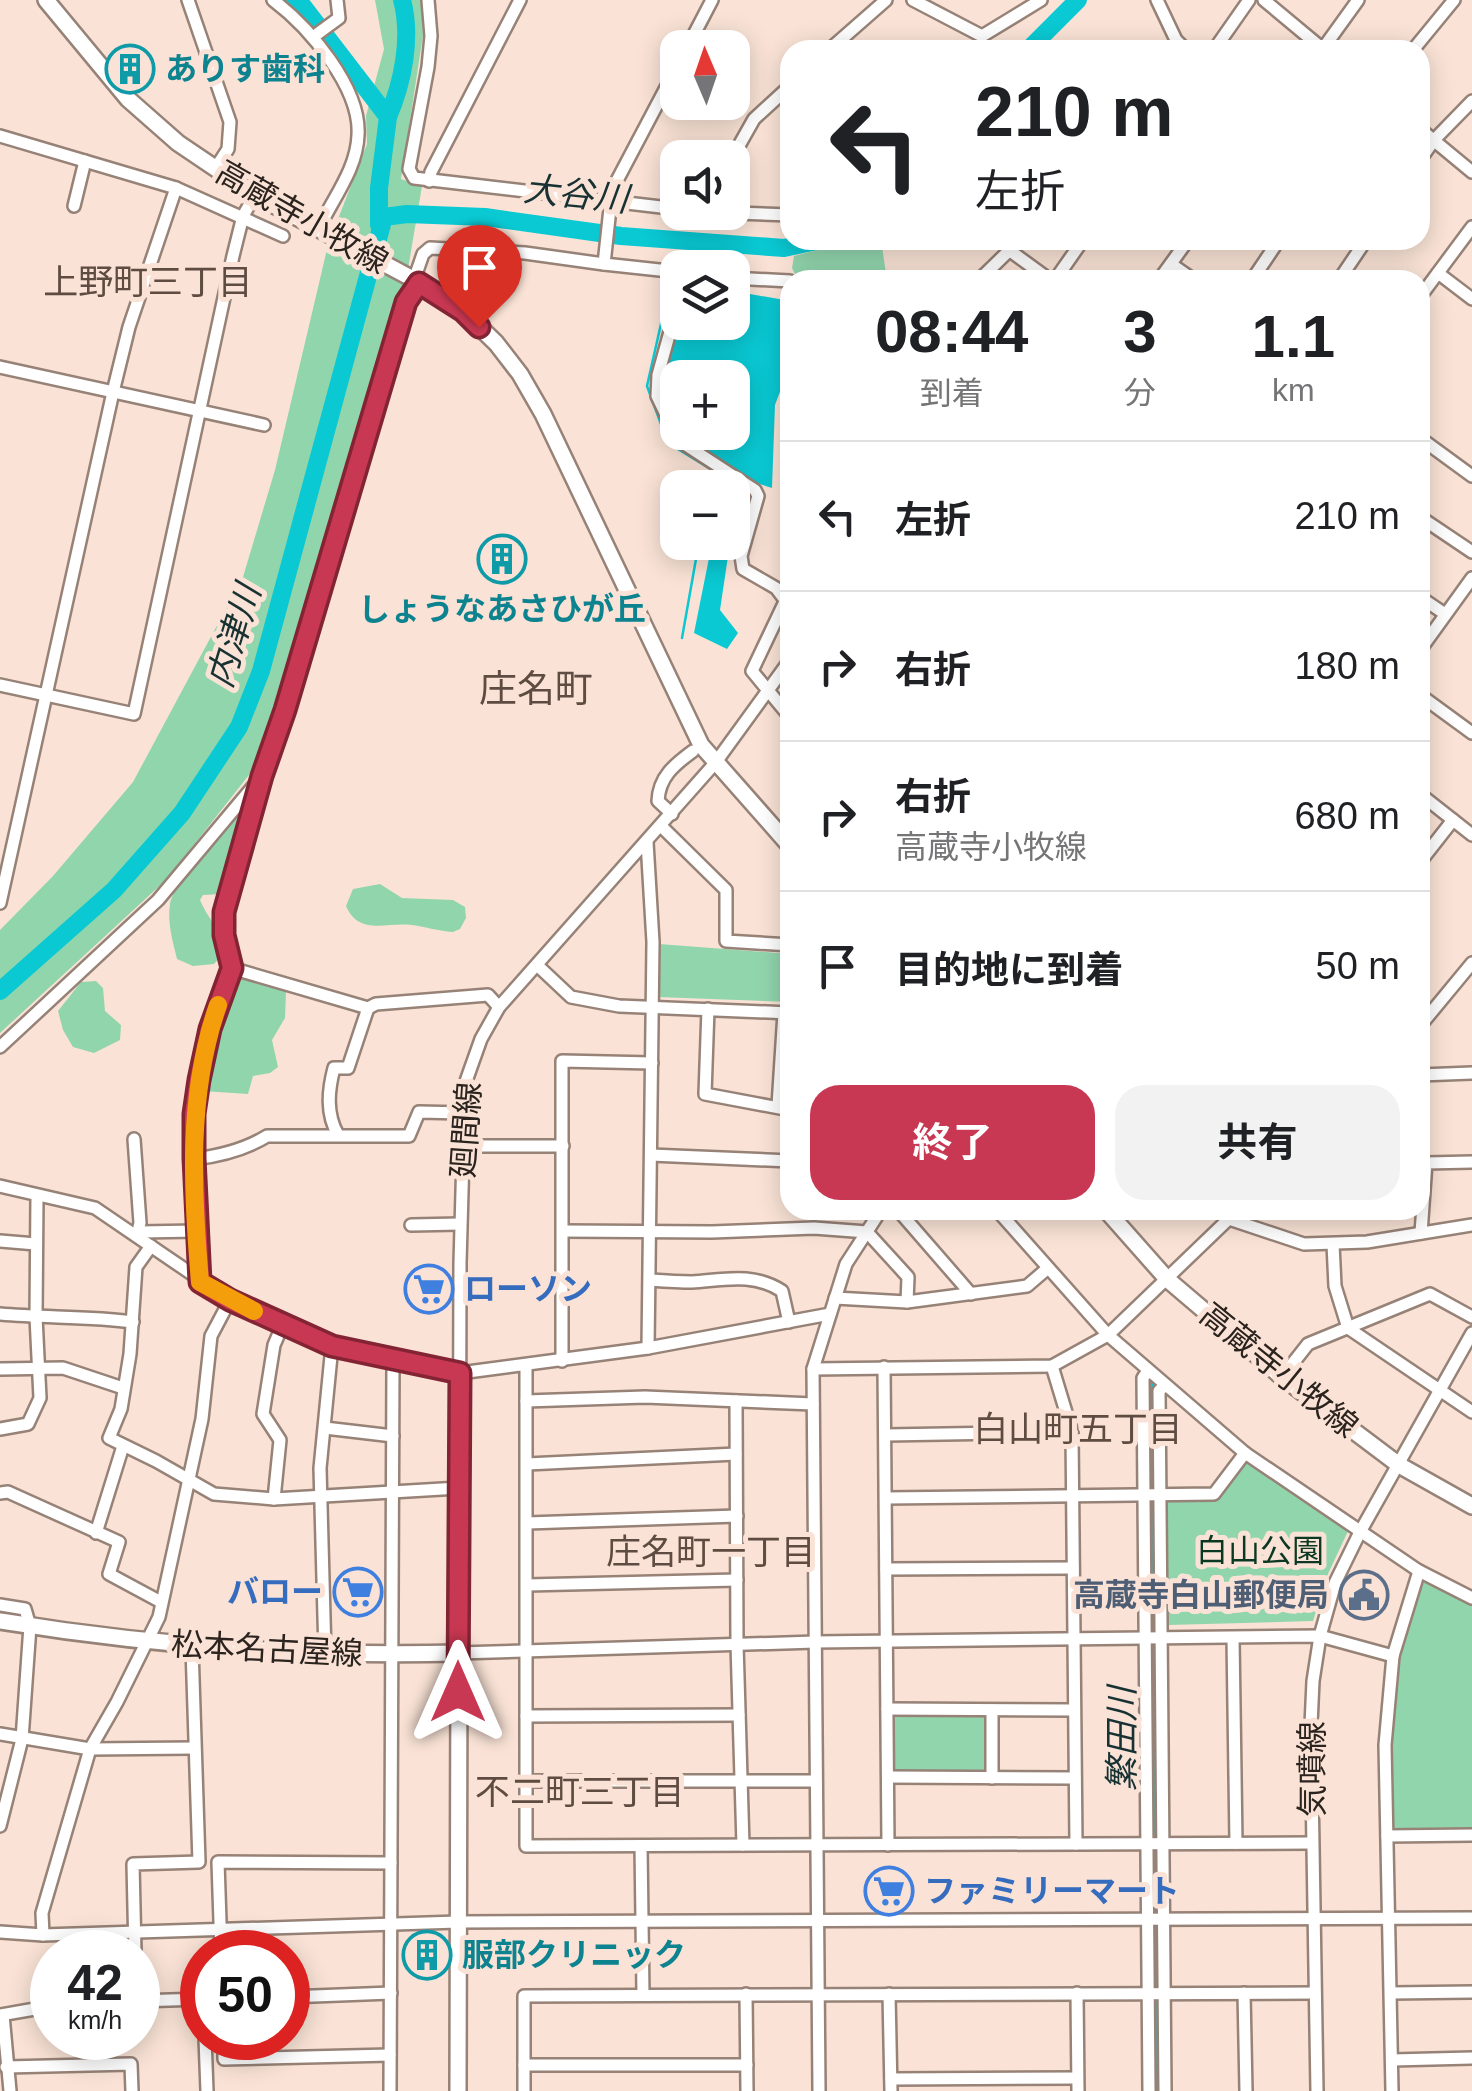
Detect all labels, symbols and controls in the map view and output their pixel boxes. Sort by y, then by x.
north arrow [660,30,750,120]
map controls [660,30,750,560]
building icon: ありす歯科 [104,43,156,95]
place label: ありす歯科 [165,51,325,87]
text: 210 m [975,73,1173,151]
icon: left [810,80,940,210]
button: sound [660,140,750,230]
street label: 高蔵寺小牧線 [210,153,394,281]
text: 左折 [975,166,1065,217]
water label: 大谷川 [522,169,634,219]
pin [437,225,522,328]
icon: arrive [452,240,507,295]
button: layers [660,250,750,340]
district label: 上野町三丁目 [43,262,253,301]
text: 08:44 [875,298,1028,365]
text: 3 [1123,298,1157,365]
text: 1.1 [1252,303,1335,370]
button: + [660,360,750,450]
text: km [1272,372,1315,408]
text: 到着 [920,375,984,411]
text: 分 [1124,375,1156,411]
button: − [660,470,750,560]
icon: left [810,489,865,544]
text: 210 m [1294,495,1400,537]
text: 左折 [895,499,971,541]
building icon: しょうなあさひが丘 [476,533,528,585]
water label: 内津川 [200,576,269,692]
place label: しょうなあさひが丘 [358,591,646,627]
icon: right [810,639,865,694]
text: 180 m [1294,645,1400,687]
text: 右折 [895,649,971,691]
district label: 庄名町 [479,668,593,710]
text: 右折 [895,776,971,818]
icon: right [810,789,865,844]
text: 680 m [1294,795,1400,837]
text: 高蔵寺小牧線 [895,829,1087,865]
icon: arrive [810,939,865,994]
text: 50 m [1316,945,1400,987]
text: 目的地に到着 [895,949,1123,991]
street label: 廻間線 [445,1081,487,1179]
button: 終了 [810,1085,1095,1200]
button: 共有 [1115,1085,1400,1200]
supermarket icon: ローソン [403,1263,455,1315]
place label: ローソン [464,1271,592,1307]
street label: 高蔵寺小牧線 [1193,1296,1365,1444]
district label: 白山町五丁目 [973,1409,1183,1448]
district label: 庄名町一丁目 [606,1532,816,1571]
park label: 白山公園 [1196,1533,1324,1569]
supermarket icon: バロー [332,1566,384,1618]
public building icon: 高蔵寺白山郵便局 [1338,1569,1390,1621]
place label: バロー [227,1574,323,1610]
place label: 高蔵寺白山郵便局 [1073,1577,1329,1613]
street label: 松本名古屋線 [170,1626,364,1672]
position arrow [406,1640,510,1744]
water label: 繁田川 [1102,1683,1141,1792]
street label: 気噴線 [1294,1721,1330,1817]
district label: 不二町三丁目 [475,1772,685,1811]
supermarket icon: ファミリーマート [863,1865,915,1917]
place label: ファミリーマート [924,1873,1180,1909]
building icon: 服部クリニック [401,1929,453,1981]
speed limit sign: 50 [180,1930,310,2060]
place label: 服部クリニック [462,1937,686,1973]
text: 42 [67,1955,123,2011]
text: km/h [68,2006,122,2034]

